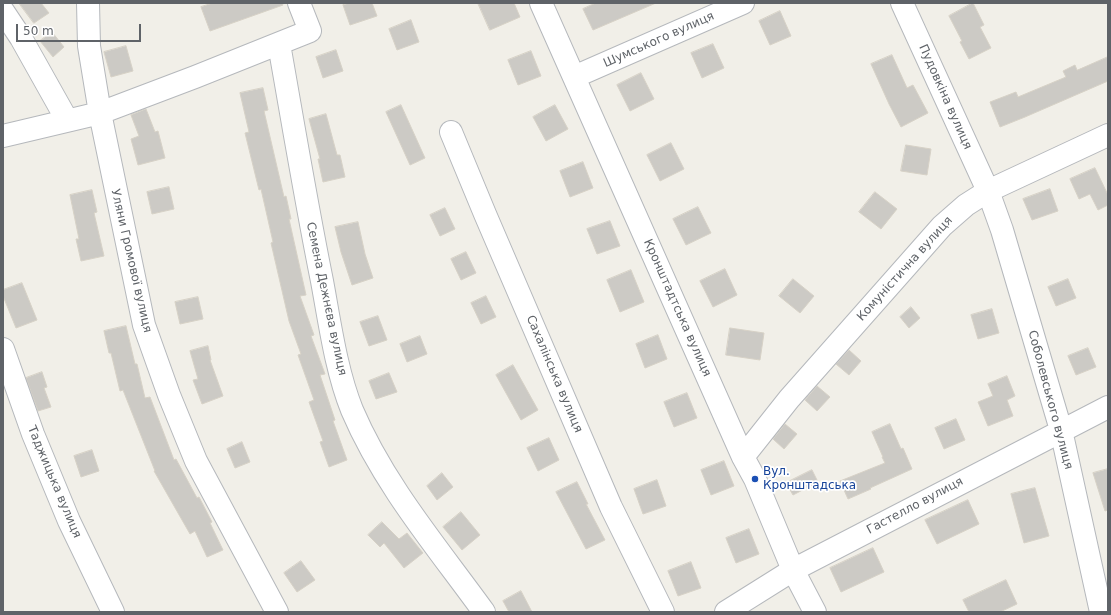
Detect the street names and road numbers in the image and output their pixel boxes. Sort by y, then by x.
street label: Шумського вулиця [601,9,717,71]
street label: Пудовкіна вулиця [915,42,975,152]
street label: Уляни Громової вулиця [107,188,155,334]
street label: Комуністична вулиця [854,214,956,324]
street label: Семена Дежнєва вулиця [303,221,349,377]
street label: Кронштадтська вулиця [640,237,714,379]
street label: Сахалінська вулиця [523,313,585,435]
street label: Соболевського вулиця [1024,329,1076,471]
street label: Таджицька вулиця [24,424,84,540]
street label: Гастелло вулиця [864,474,966,538]

